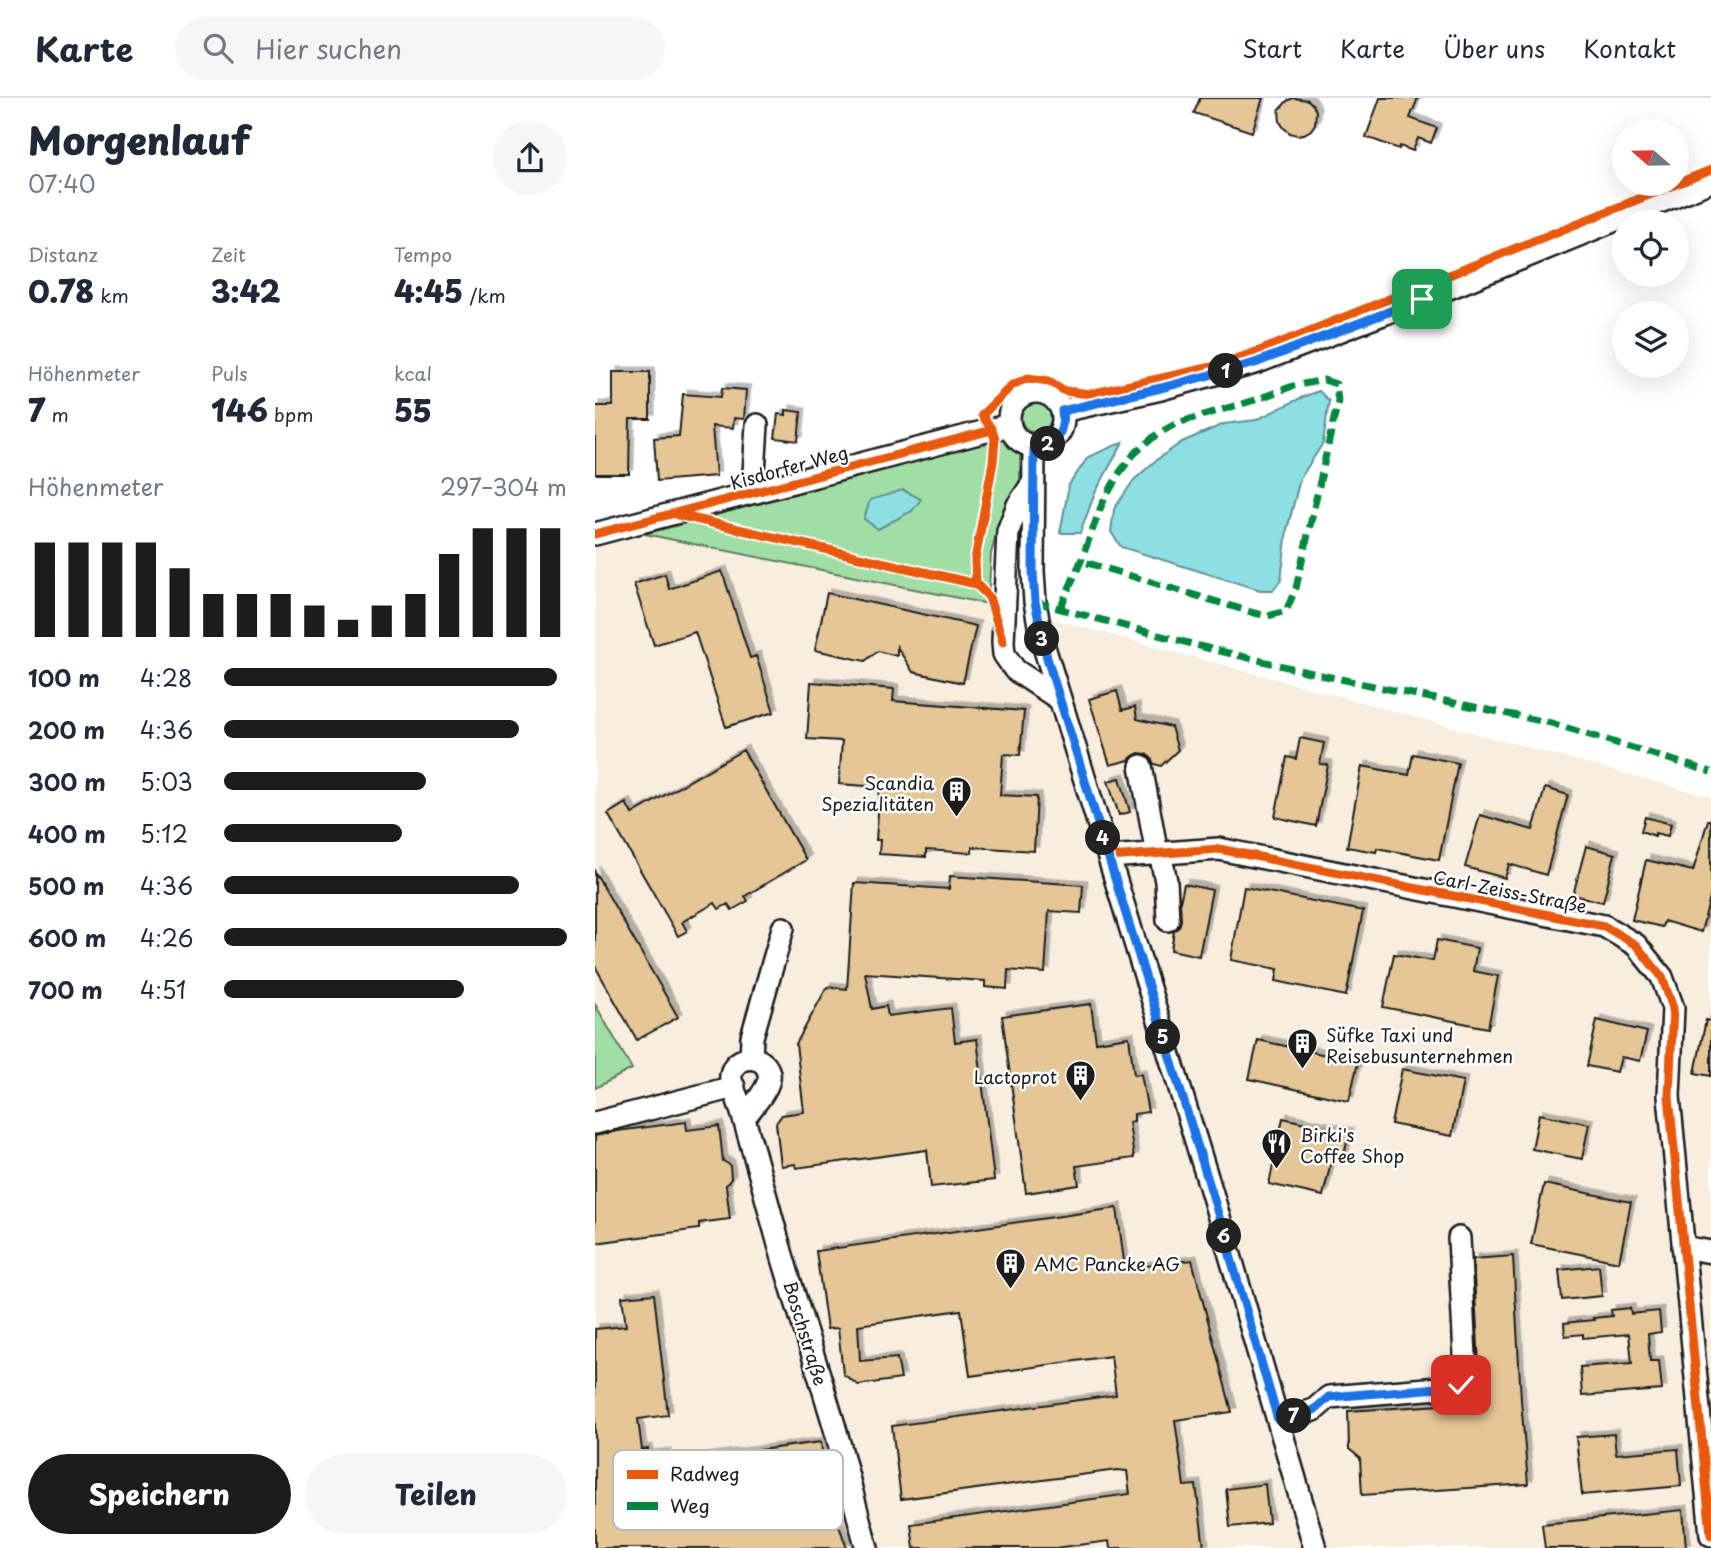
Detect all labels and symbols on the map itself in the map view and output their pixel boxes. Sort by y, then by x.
north arrow [1612,119,1689,196]
pin [1392,269,1452,329]
pin: 1 [1209,354,1243,388]
pin: 2 [1030,426,1065,462]
street label: Kisdorfer Weg [727,438,851,496]
pin: 3 [1025,622,1059,656]
place label: Scandia Spezialitäten [821,769,935,817]
building icon: Scandia Spezialitäten [940,775,974,819]
pin: 4 [1085,820,1121,856]
street label: Carl-Zeiss-Straße [1431,863,1589,919]
pin: 5 [1145,1020,1181,1054]
place label: Süfke Taxi und Reisebusunternehmen [1326,1021,1513,1069]
building icon: Süfke Taxi und Reisebusunternehmen [1286,1027,1320,1071]
building icon: Lactoprot [1063,1059,1097,1103]
place label: Lactoprot [974,1063,1057,1090]
place label: Birki's Coffee Shop [1300,1121,1404,1169]
restaurant icon: Birki's Coffee Shop [1260,1127,1294,1171]
pin: 6 [1207,1218,1241,1254]
building icon: AMC Pancke AG [994,1246,1028,1290]
place label: AMC Pancke AG [1034,1250,1180,1277]
street label: Boschstraße [777,1277,835,1389]
pin [1431,1355,1491,1415]
pin: 7 [1277,1398,1311,1434]
legend [613,1450,843,1530]
text: Radweg [670,1459,740,1487]
text: Weg [670,1491,710,1519]

